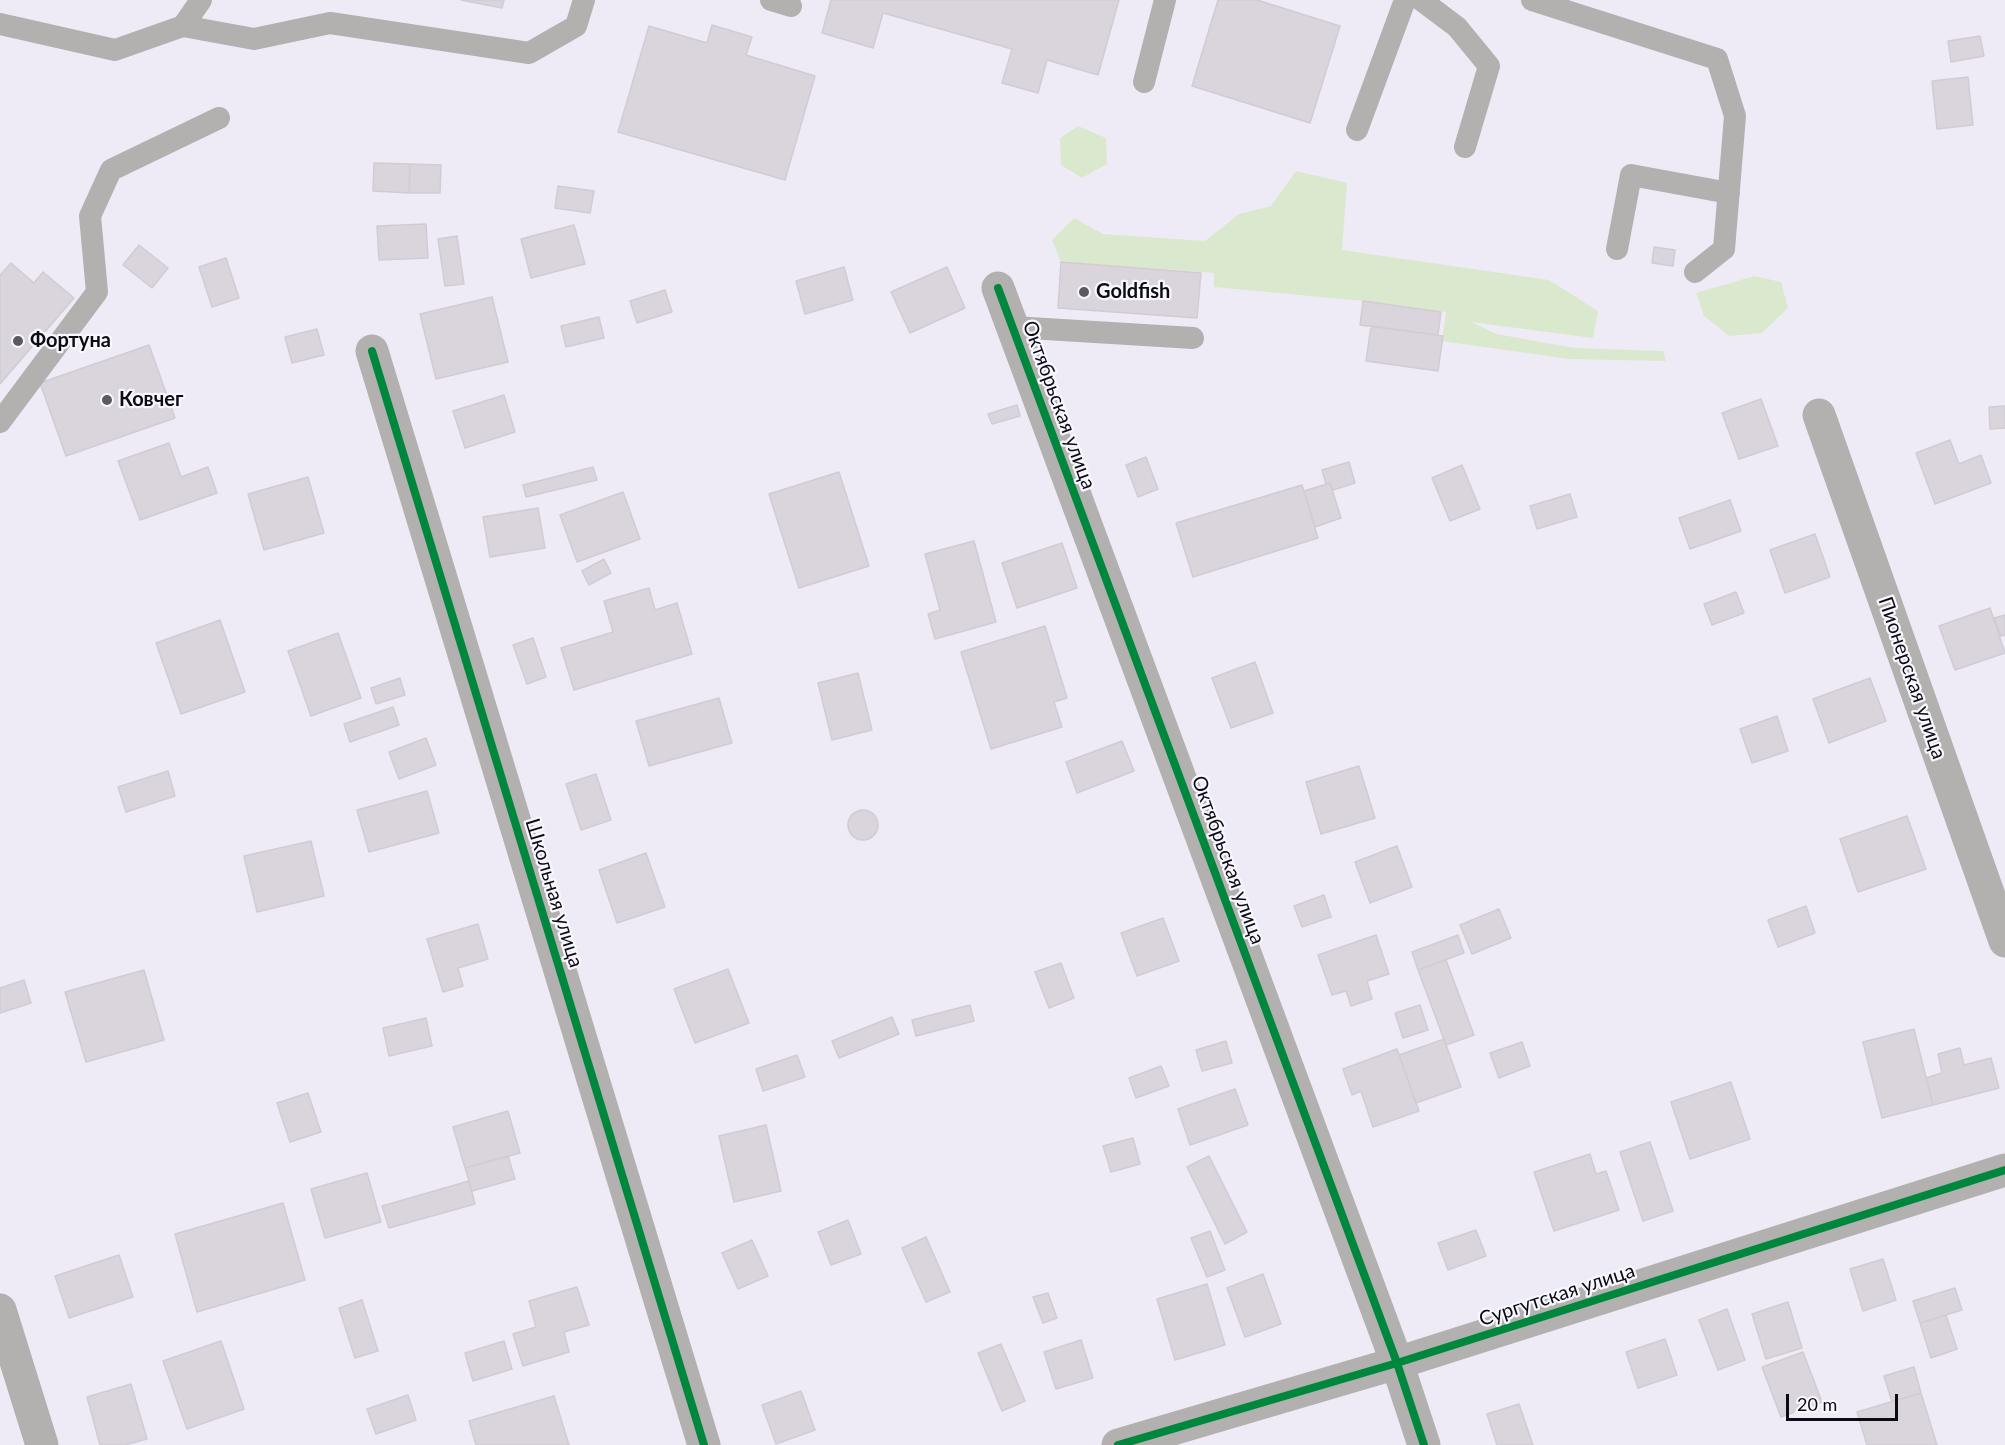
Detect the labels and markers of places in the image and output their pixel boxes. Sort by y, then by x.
place label: Goldfish [1096,280,1170,304]
marker: Goldfish [1077,285,1091,299]
place label: Фортуна [30,329,111,353]
marker: Фортуна [11,334,25,348]
place label: Ковчег [119,388,183,412]
marker: Ковчег [100,393,114,407]

